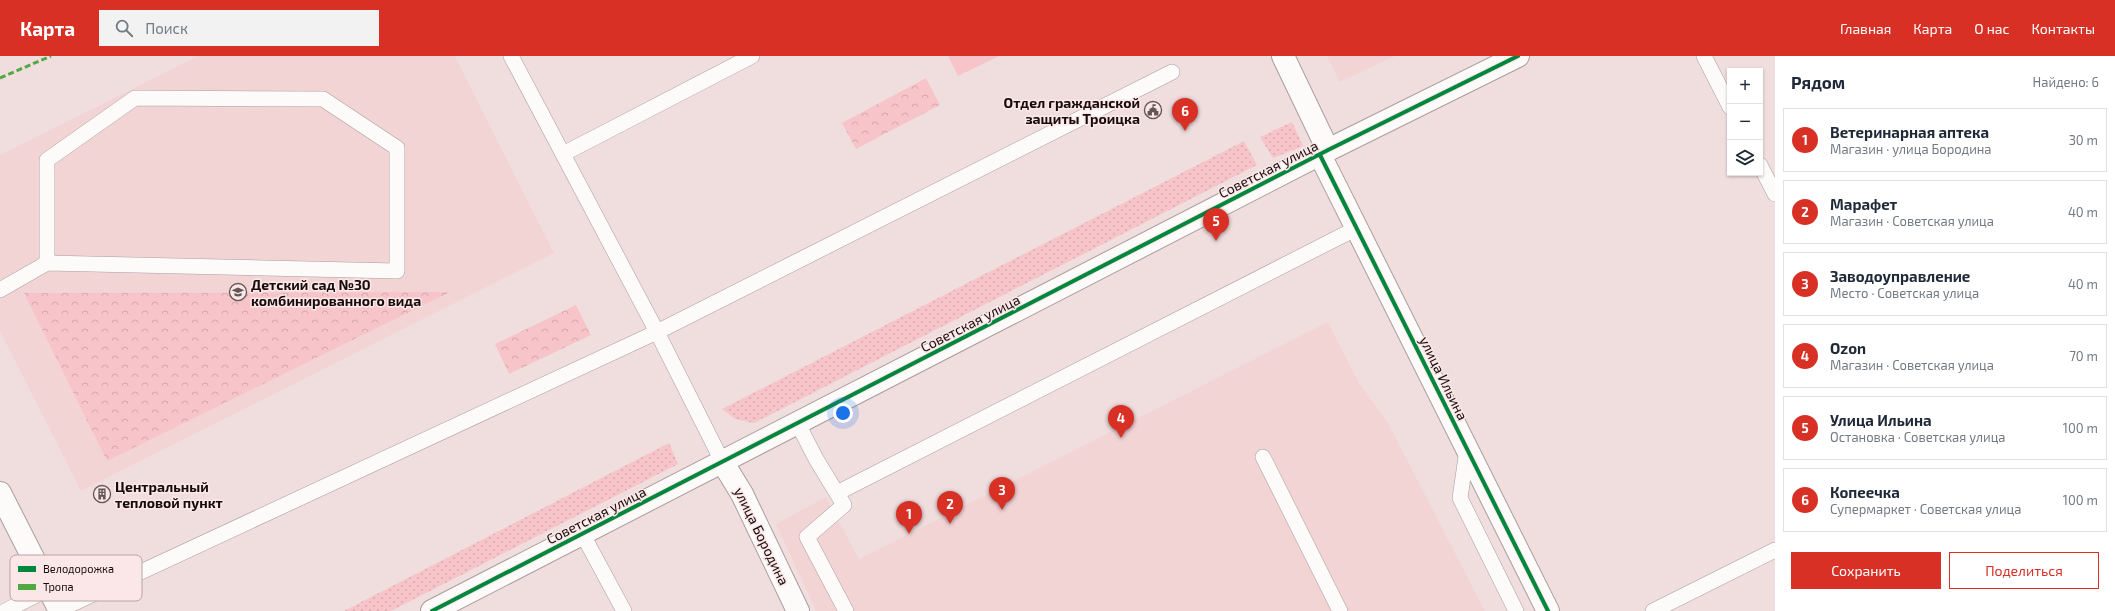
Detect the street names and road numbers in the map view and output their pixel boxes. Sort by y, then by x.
street label: Советская улица [1215,137,1321,201]
street label: Советская улица [917,291,1023,355]
street label: улица Ильина [1416,333,1472,423]
street label: Советская улица [543,483,649,547]
street label: улица Бородина [731,484,793,588]

